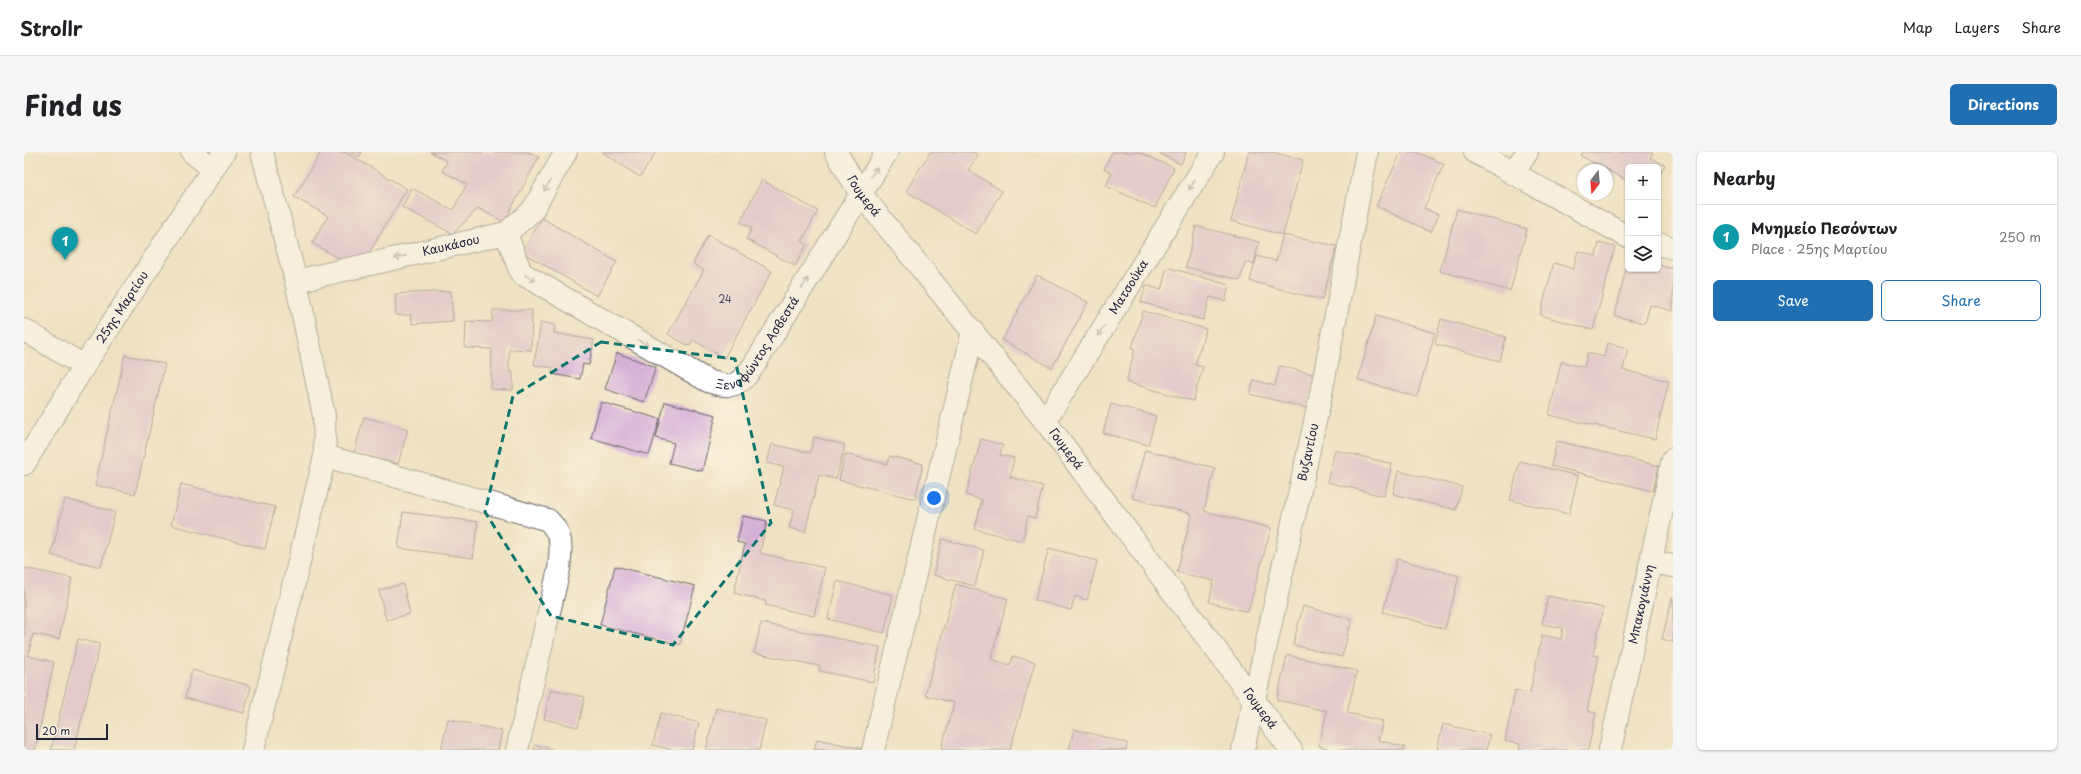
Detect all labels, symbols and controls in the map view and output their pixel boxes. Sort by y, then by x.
text: Strollr [20,14,83,42]
text: Map [1903,17,1933,38]
text: Layers [1955,17,2000,38]
text: Share [2022,17,2061,38]
text: Find us [24,83,122,126]
button: Directions [1950,84,2057,125]
north arrow [1577,164,1613,200]
map controls [1625,164,1661,272]
button: + [1625,164,1661,200]
text: Nearby [1713,165,1775,191]
one-way arrow [870,166,878,178]
street label: Γουμερά [843,171,886,220]
one-way arrow [1188,179,1196,190]
one-way arrow [542,180,550,192]
button: − [1625,200,1661,236]
text: Μνημείο Πεσόντων [1751,216,1897,239]
pin: 1 [52,227,78,260]
text: 1 [1723,227,1729,246]
text: 250 m [1999,227,2041,246]
street label: Καυκάσου [420,229,481,260]
button: layers [1625,236,1661,272]
text: Place · 25ης Μαρτίου [1751,239,1888,258]
one-way arrow [394,254,407,262]
street label: Ματσούκα [1104,255,1152,317]
street label: 25ης Μαρτίου [91,267,152,347]
one-way arrow [524,275,536,283]
one-way arrow [801,278,809,289]
button: Save [1713,280,1873,321]
button: Share [1881,280,2041,321]
house number: 24 [718,291,732,306]
street label: Ξενοφώντος Ασβεστά [714,292,803,393]
one-way arrow [1097,325,1105,336]
one-way arrow [637,340,649,348]
street label: Βυζαντίου [1292,421,1323,483]
street label: Γουμερά [1045,424,1088,473]
your location [924,488,944,508]
street label: Μπακογιάννη [1623,563,1658,646]
street label: Γουμερά [1239,683,1282,732]
scale bar [36,722,108,741]
text: 20 m [42,722,70,739]

